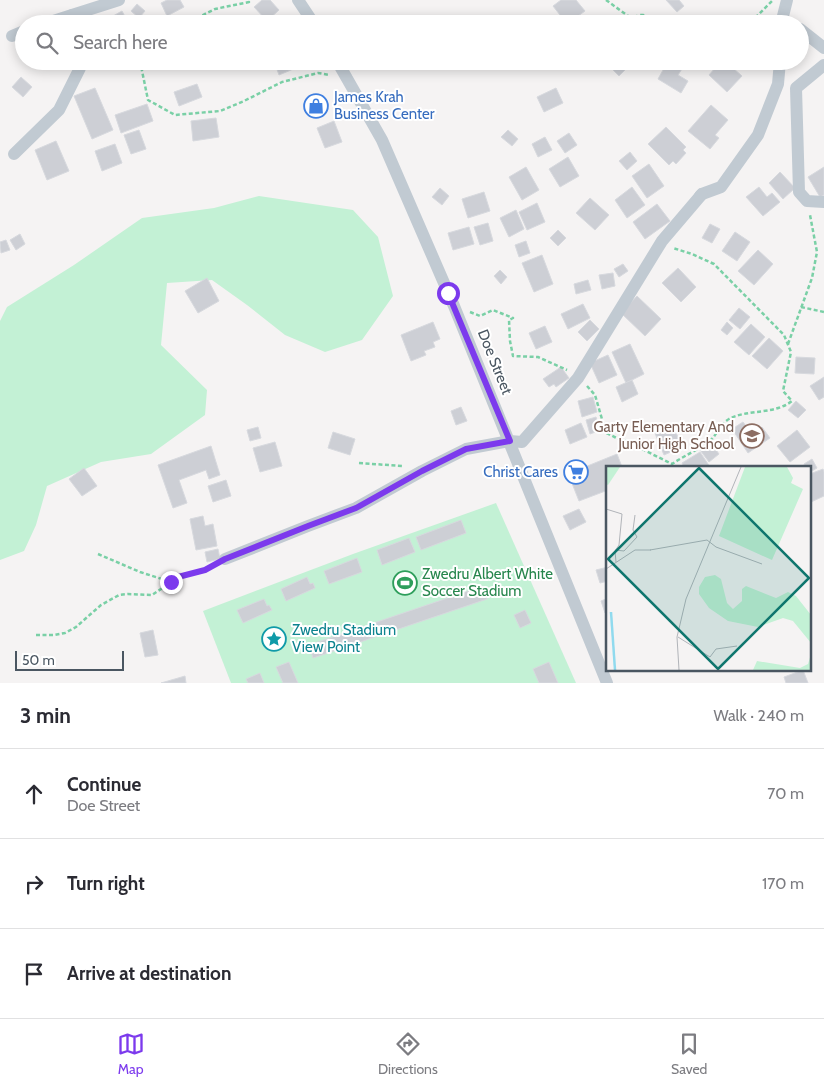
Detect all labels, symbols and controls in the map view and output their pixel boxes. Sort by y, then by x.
search box [15,15,809,70]
icon: search [33,29,61,57]
text: Search here [73,31,167,54]
place label: James Krah Business Center [333,88,435,123]
shop icon: James Krah Business Center [303,93,329,119]
route start [437,282,460,305]
street label: Doe Street [474,327,516,397]
place label: Garty Elementary And Junior High School [594,418,734,453]
school or university icon: Garty Elementary And Junior High School [739,423,765,449]
supermarket icon: Christ Cares [563,459,589,485]
place label: Christ Cares [483,463,558,481]
inset map [606,466,812,670]
place label: Zwedru Albert White Soccer Stadium [422,565,553,600]
sports icon: Zwedru Albert White Soccer Stadium [392,570,418,596]
route end [160,571,183,594]
place label: Zwedru Stadium View Point [292,621,396,656]
place icon: Zwedru Stadium View Point [261,626,287,652]
scale bar [15,648,124,671]
text: 50 m [22,651,55,669]
text: 3 min [20,703,71,728]
text: Walk · 240 m [713,706,804,725]
text: Continue [67,773,141,796]
icon: ahead [20,780,48,808]
text: 70 m [767,784,804,803]
text: Doe Street [67,796,140,815]
icon: right [20,870,48,898]
text: Turn right [67,872,145,895]
text: 170 m [762,874,804,893]
icon: arrive [20,960,48,988]
text: Arrive at destination [67,962,231,985]
tab: Map [117,1030,145,1078]
tab: Directions [378,1030,438,1078]
tab: Saved [671,1030,707,1078]

